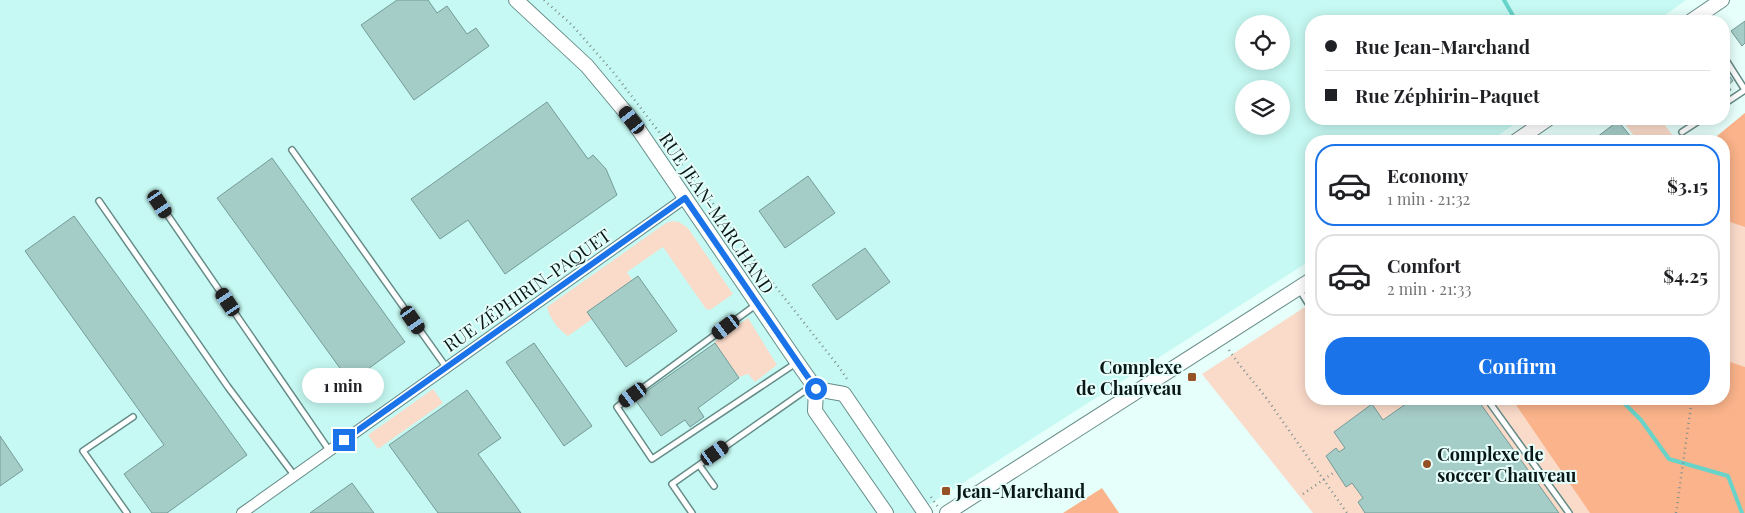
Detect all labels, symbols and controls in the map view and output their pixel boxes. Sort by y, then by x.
map controls [1235,15,1290,135]
button: locate [1235,15,1290,70]
text: Rue Jean-Marchand [1355,33,1530,59]
button: layers [1235,80,1290,135]
text: Rue Zéphirin-Paquet [1355,82,1540,108]
car [616,104,647,136]
street label: RUE JEAN-MARCHAND [654,128,780,298]
text: Economy [1387,162,1468,188]
icon: car [1327,163,1372,208]
text: $3.15 [1667,172,1708,198]
car [145,187,174,221]
text: 1 min · 21:32 [1387,188,1470,209]
street label: RUE ZÉPHIRIN-PAQUET [439,223,615,357]
text: Comfort [1387,252,1461,278]
icon: car [1327,253,1372,298]
text: $4.25 [1663,262,1708,288]
text: 2 min · 21:33 [1387,278,1472,299]
car [213,285,242,319]
car [398,303,427,337]
car [709,312,742,342]
button: Confirm [1325,337,1710,395]
place label: Complexe de Chauveau [1076,355,1182,400]
callout: 1 min [303,368,385,402]
marker: Complexe de Chauveau [1186,371,1198,383]
text: 1 min [323,375,363,396]
route start [805,378,827,400]
car [616,380,649,410]
route end [333,429,355,451]
car [698,438,731,468]
place label: Complexe de soccer Chauveau [1437,442,1577,487]
marker: Complexe de soccer Chauveau [1421,458,1433,470]
place label: Jean-Marchand [955,479,1085,503]
marker: Jean-Marchand [940,485,952,497]

